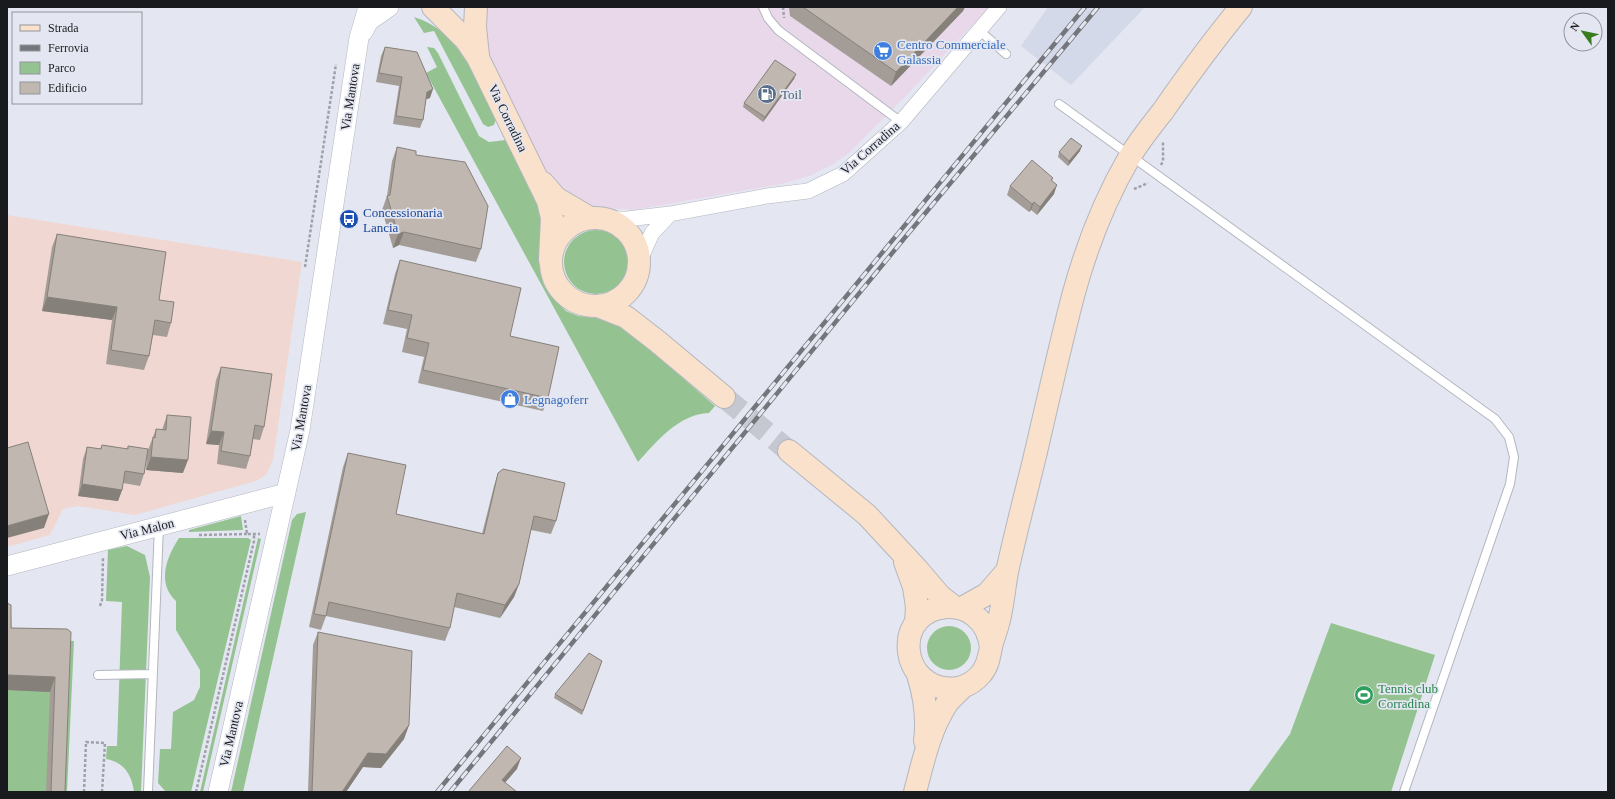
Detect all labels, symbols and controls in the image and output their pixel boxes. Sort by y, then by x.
legend [12,12,142,104]
north arrow [1563,12,1603,52]
text: N [1567,20,1582,33]
text: Strada [48,21,79,35]
place label: Centro Commerciale Galassia [897,37,1006,67]
supermarket icon: Centro Commerciale Galassia [872,40,894,62]
text: Ferrovia [48,41,89,55]
text: Parco [48,61,75,75]
street label: Via Mantova [337,62,363,131]
text: Edificio [48,81,87,95]
street label: Via Corradina [485,82,531,154]
fuel station icon: Toil [756,83,778,105]
place label: Toil [781,87,802,102]
street label: Via Corradina [837,118,903,178]
place label: Concessionaria Lancia [363,205,443,235]
bus stop icon: Concessionaria Lancia [338,208,360,230]
street label: Via Mantova [288,383,314,453]
shop icon: Legnagoferr [499,388,521,410]
place label: Legnagoferr [524,392,589,407]
street label: Via Malon [118,515,176,543]
place label: Tennis club Corradina [1378,681,1438,711]
sports icon: Tennis club Corradina [1353,684,1375,706]
street label: Via Mantova [216,699,246,769]

